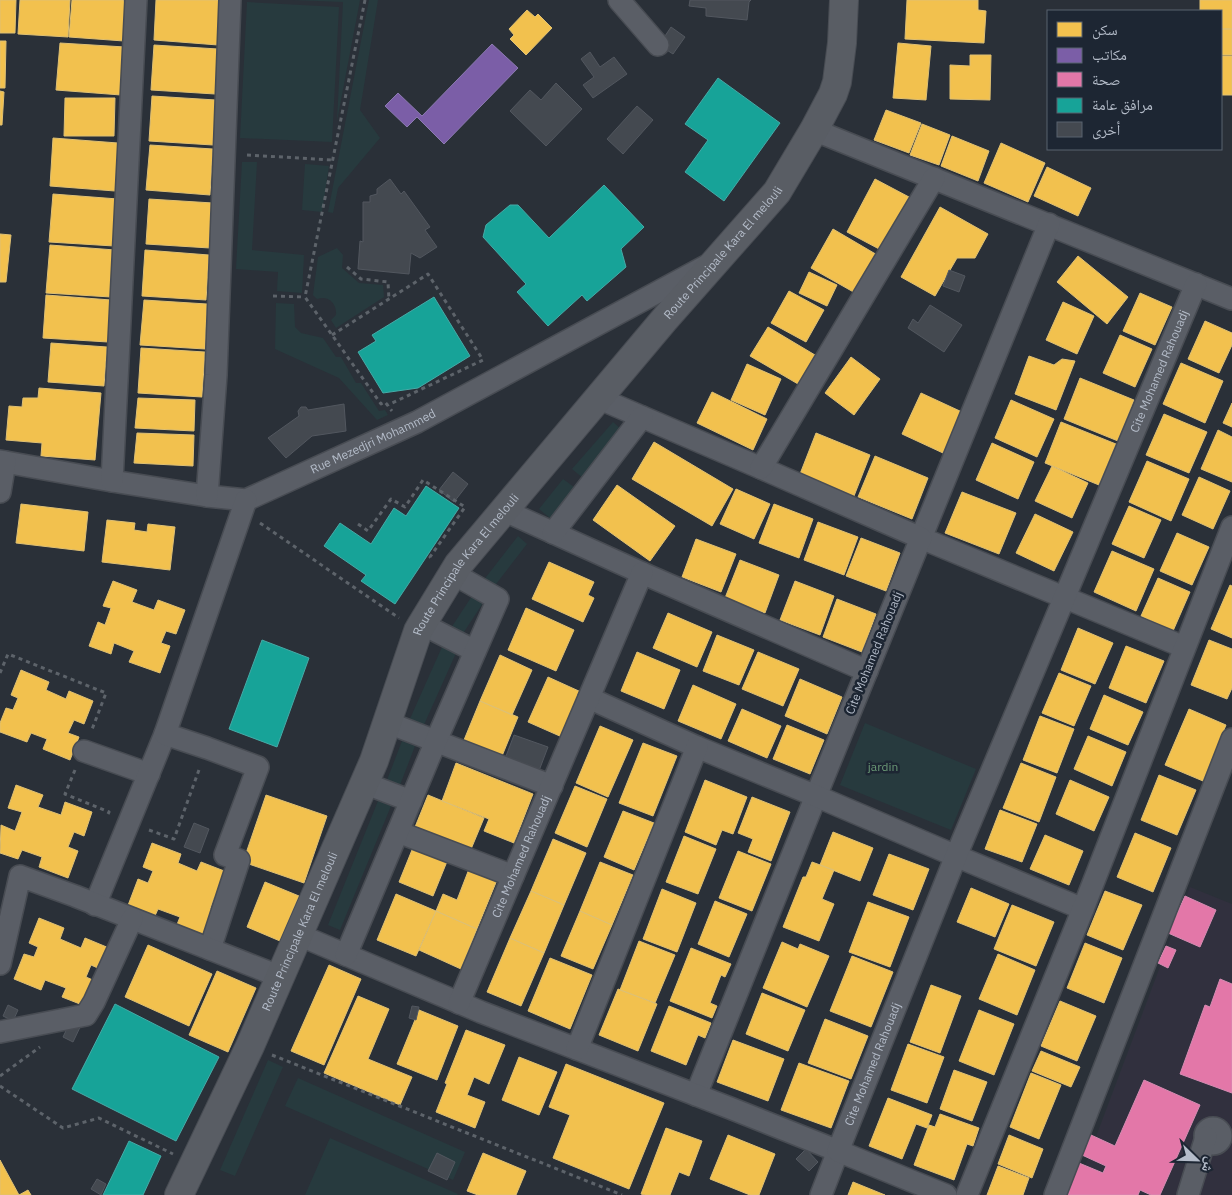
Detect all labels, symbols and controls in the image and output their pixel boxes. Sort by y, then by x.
legend [1047,10,1222,150]
text: سكن [1092,20,1118,40]
text: مكاتب [1092,45,1127,64]
text: صحة [1092,70,1121,89]
text: مرافق عامة [1092,95,1153,115]
text: أخرى [1092,120,1121,140]
street label: Route Principale Kara El melouli [660,184,786,322]
street label: Cite Mohamed Rahouadj [1127,308,1191,435]
street label: Rue Mezedjri Mohammed [308,405,438,477]
street label: Route Principale Kara El melouli [409,490,522,637]
street label: Cite Mohamed Rahouadj [842,589,905,716]
park label: jardin [868,759,898,774]
street label: Cite Mohamed Rahouadj [488,793,553,920]
street label: Route Principale Kara El melouli [258,849,341,1013]
street label: Cite Mohamed Rahouadj [841,1000,904,1128]
north arrow [1172,1135,1222,1185]
text: ش [1198,1155,1220,1176]

